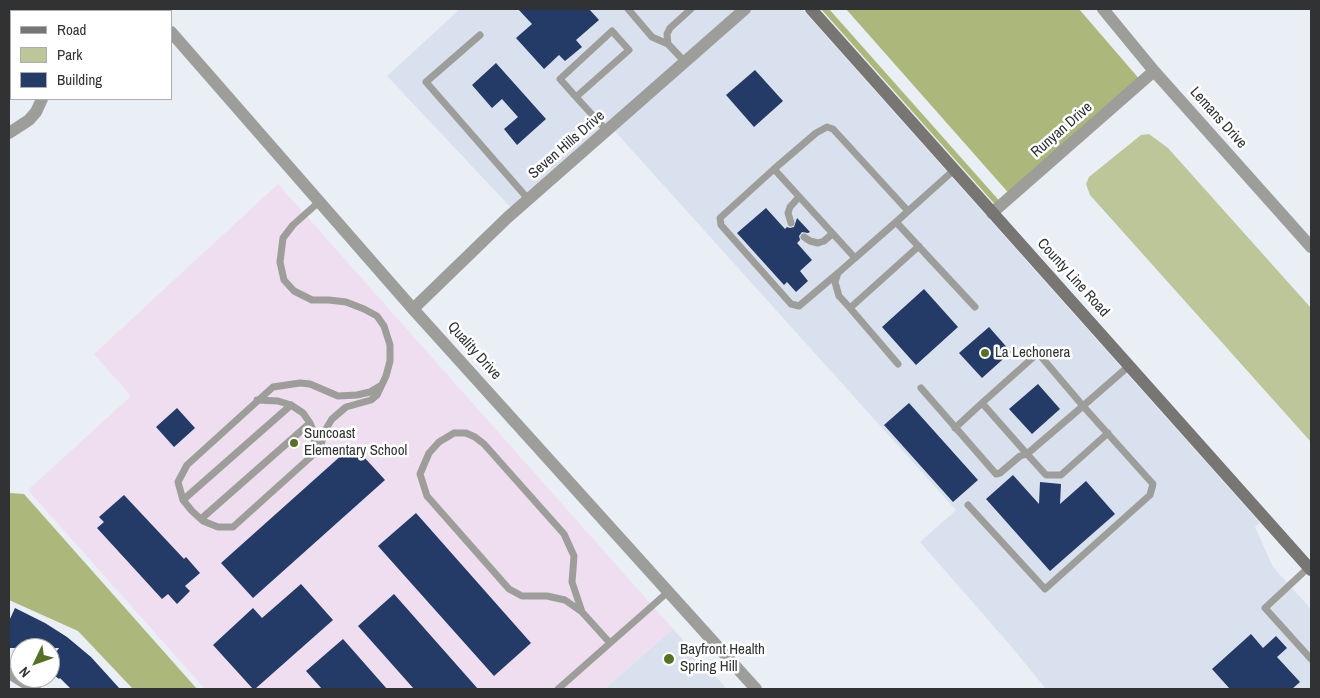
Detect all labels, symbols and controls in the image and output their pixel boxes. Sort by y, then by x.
legend [10,10,172,100]
text: Road [57,19,86,40]
text: Park [57,44,82,65]
text: Building [57,69,102,90]
street label: Lemans Drive [1186,84,1250,152]
street label: Runyan Drive [1028,99,1096,161]
street label: Seven Hills Drive [525,107,609,183]
street label: County Line Road [1033,235,1113,321]
street label: Quality Drive [443,318,505,384]
place label: La Lechonera [995,344,1070,362]
marker: La Lechonera [979,347,991,359]
place label: Suncoast Elementary School [304,425,407,460]
marker: Suncoast Elementary School [288,437,300,449]
north arrow [10,638,60,688]
place label: Bayfront Health Spring Hill [680,641,765,676]
marker: Bayfront Health Spring Hill [662,652,676,666]
text: N [15,663,34,681]

